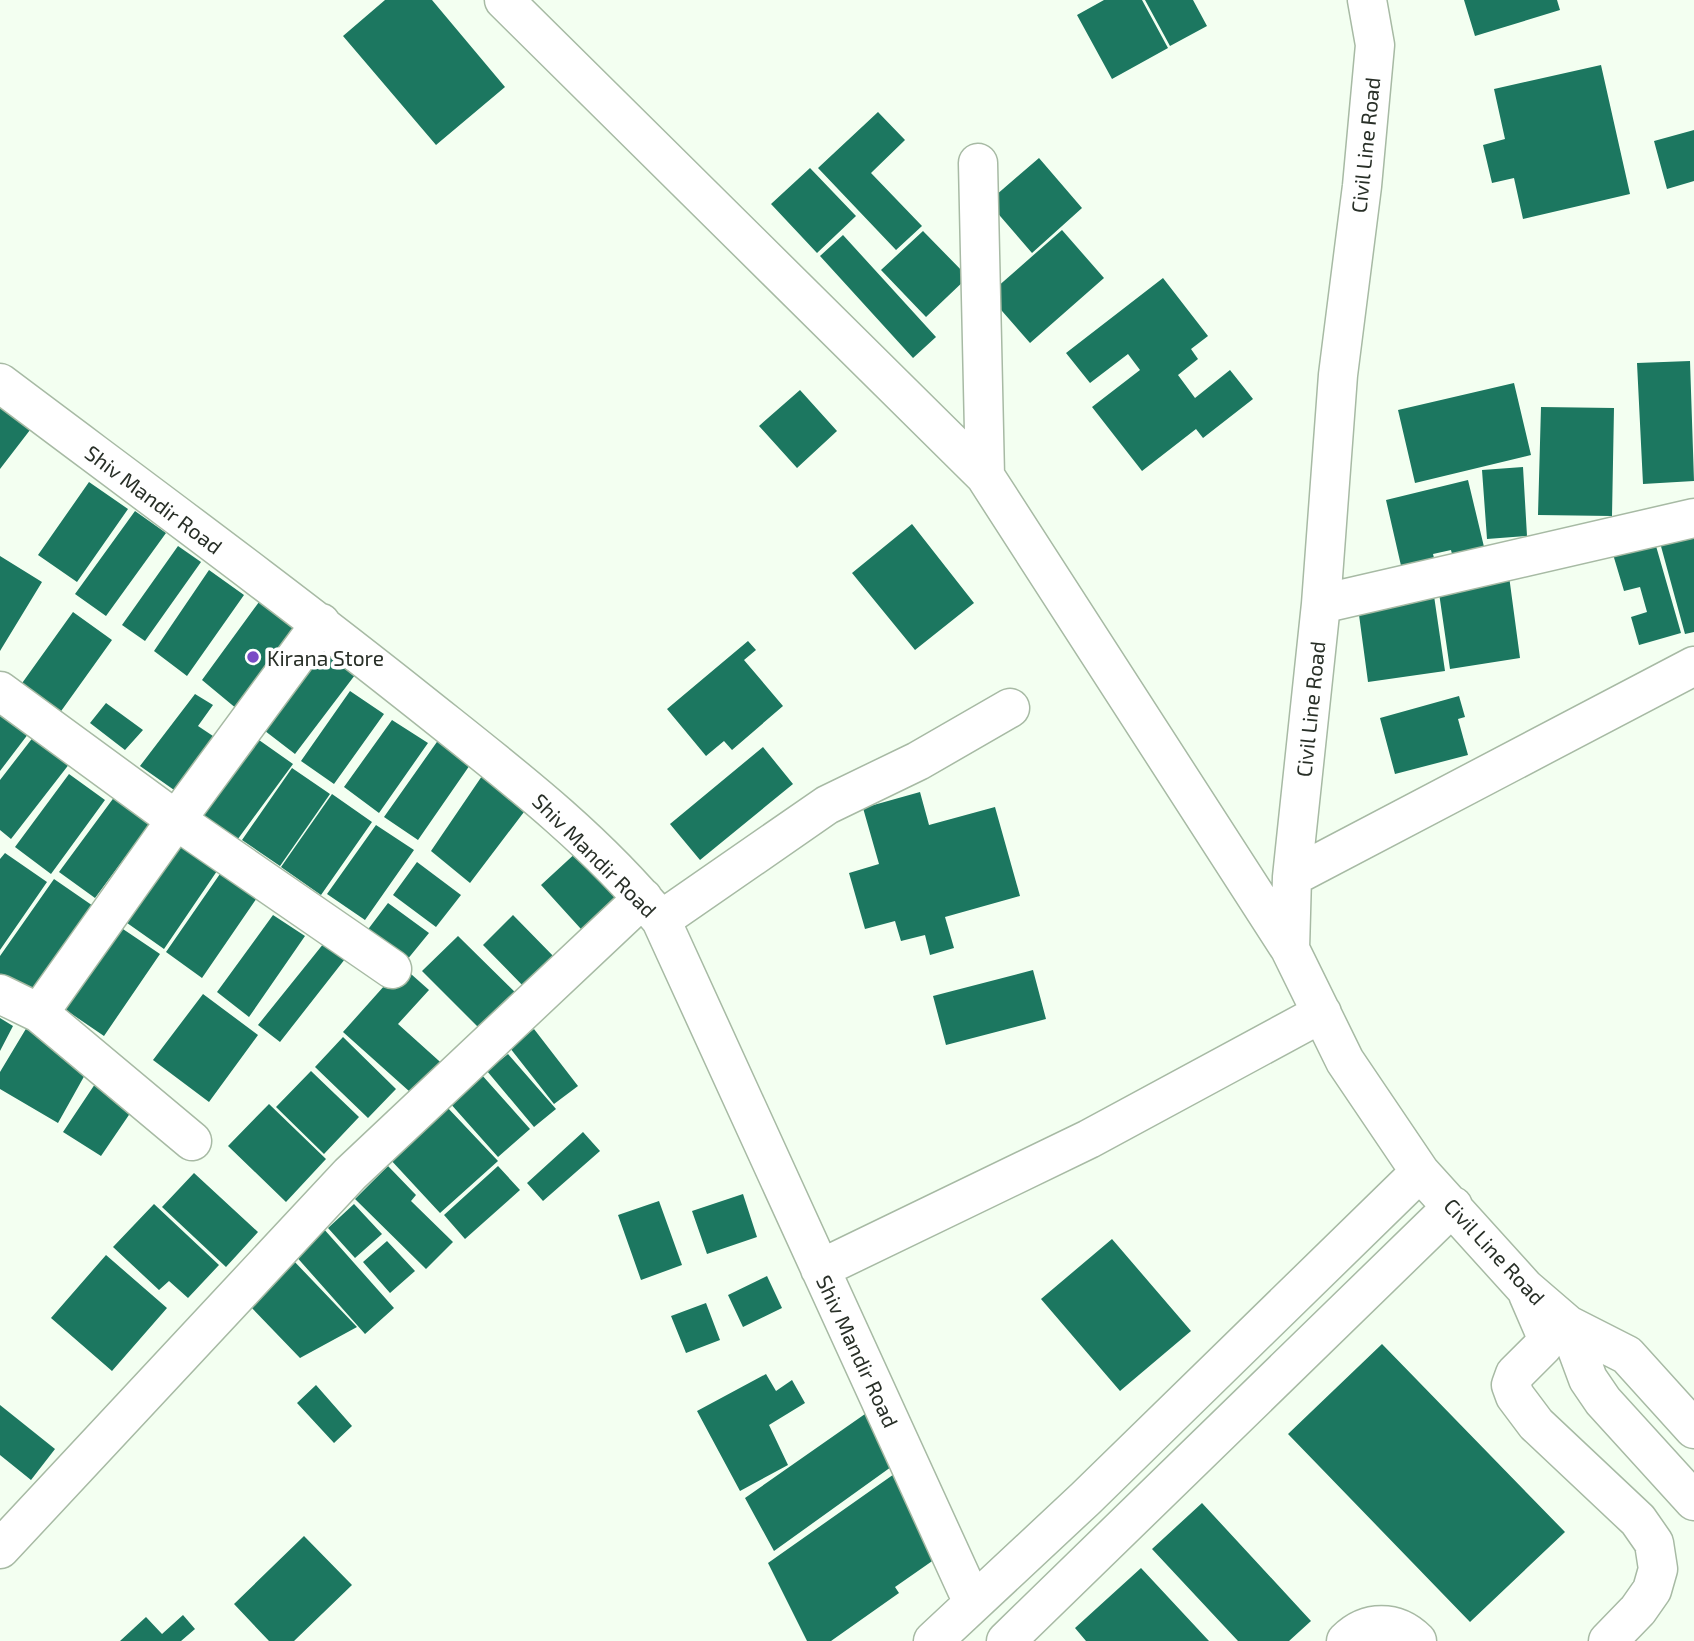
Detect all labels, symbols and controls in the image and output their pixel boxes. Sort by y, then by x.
street label: Civil Line Road [1345,76,1385,214]
street label: Shiv Mandir Road [81,439,227,559]
street label: Civil Line Road [1290,640,1330,778]
place label: Kirana Store [267,645,384,670]
marker: Kirana Store [245,649,261,665]
street label: Shiv Mandir Road [528,788,662,922]
street label: Civil Line Road [1439,1193,1551,1309]
street label: Shiv Mandir Road [812,1271,904,1431]

